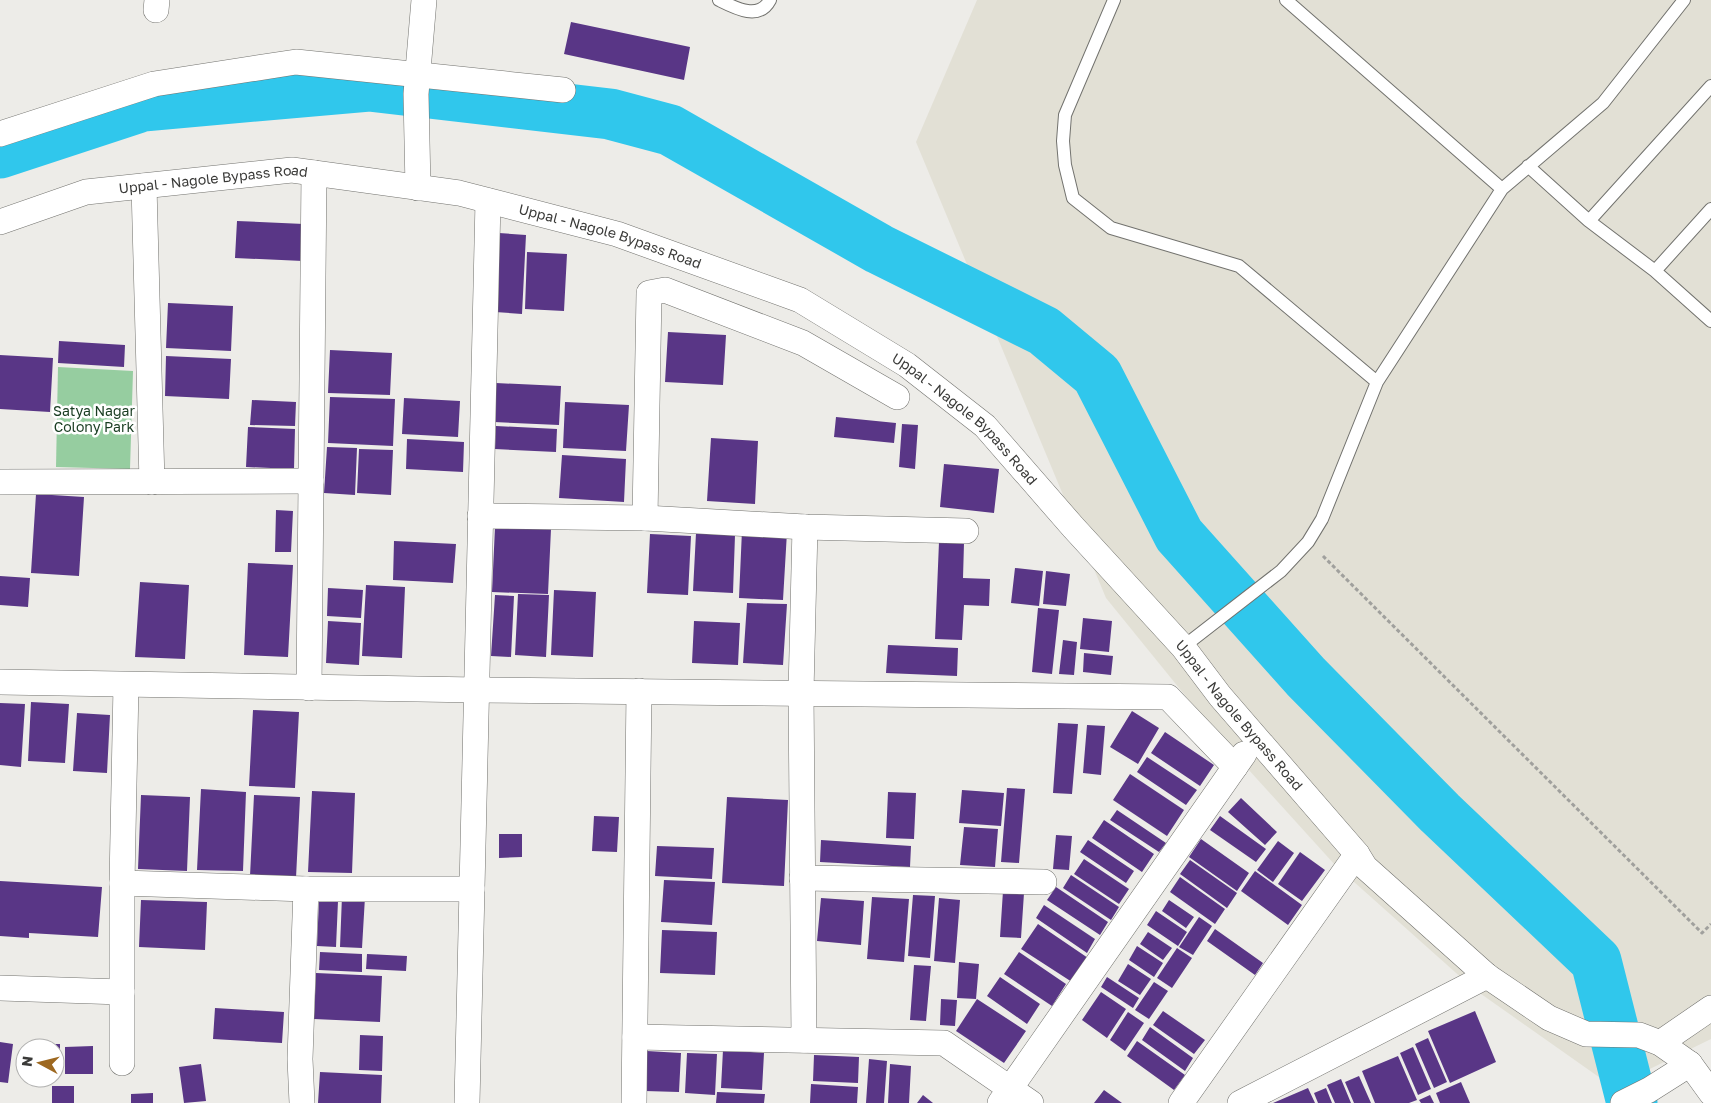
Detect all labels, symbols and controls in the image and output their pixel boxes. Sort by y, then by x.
street label: Uppal - Nagole Bypass Road [118,161,309,196]
street label: Uppal - Nagole Bypass Road [517,200,704,272]
street label: Uppal - Nagole Bypass Road [889,349,1041,488]
park label: Satya Nagar Colony Park [53,402,136,435]
street label: Uppal - Nagole Bypass Road [1173,636,1307,793]
north arrow [15,1038,65,1088]
text: N [18,1055,36,1068]

